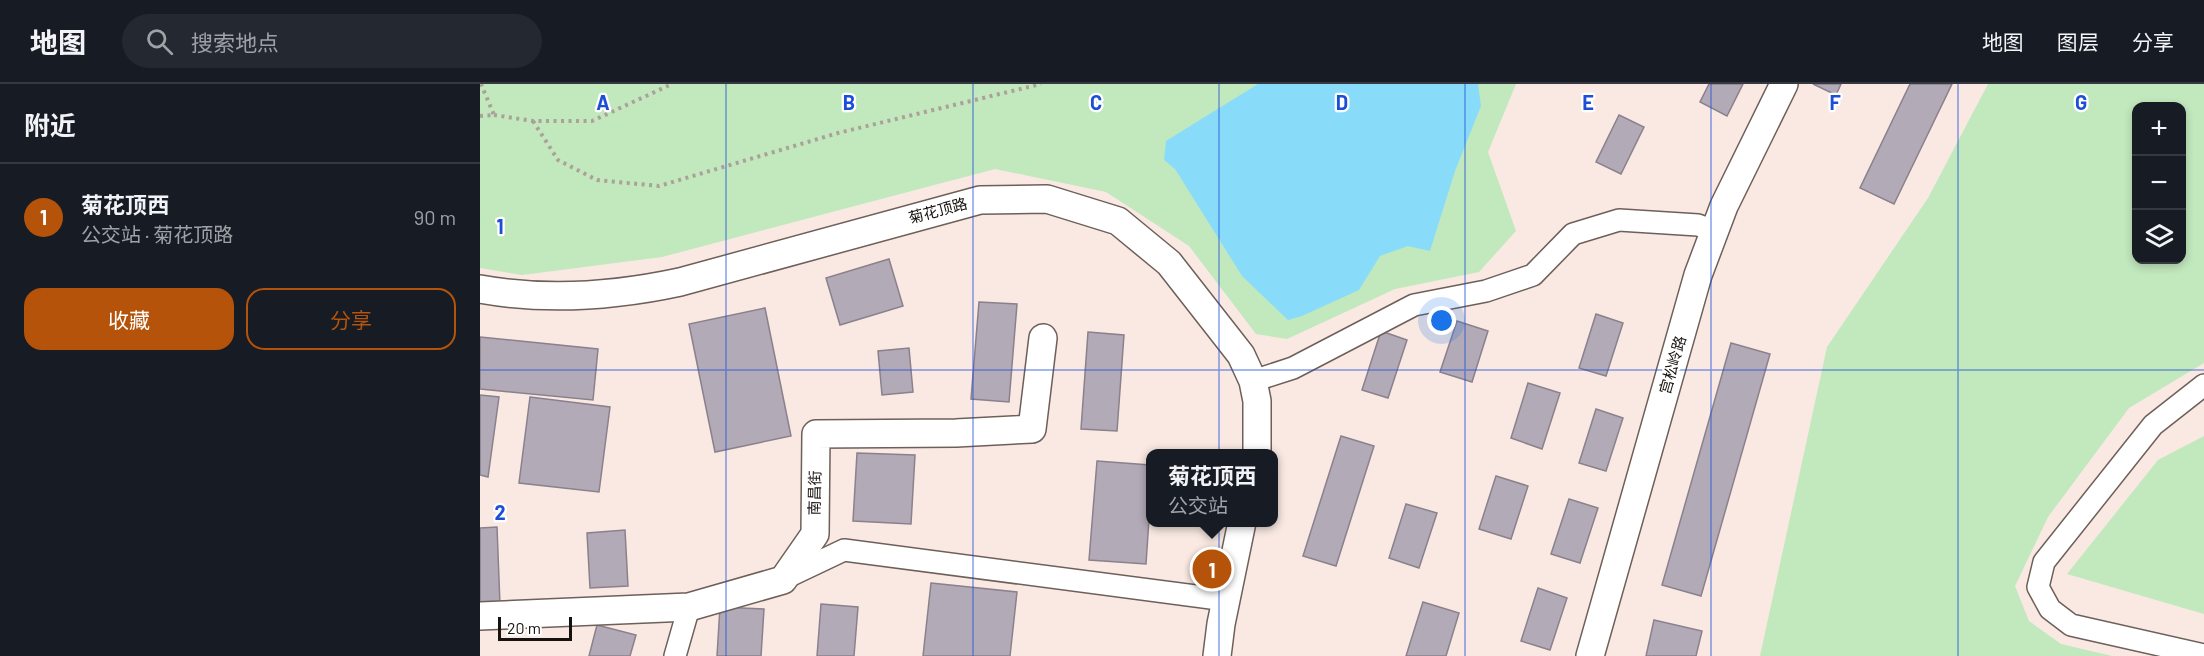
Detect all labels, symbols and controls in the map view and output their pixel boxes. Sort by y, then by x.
search box [122,14,542,68]
text: 地图 [30,25,86,59]
icon: search [143,25,176,58]
text: 搜索地点 [191,29,279,55]
text: 地图 [1982,29,2024,54]
text: 图层 [2057,29,2099,54]
text: 分享 [2132,29,2174,54]
text: A [596,90,610,114]
text: B [843,90,855,114]
text: C [1090,90,1102,114]
text: D [1336,90,1348,114]
text: E [1582,90,1594,114]
text: F [1829,90,1841,114]
text: G [2075,90,2087,114]
map controls [2132,102,2186,264]
button: + [2132,102,2186,156]
text: 附近 [24,109,76,140]
button: − [2132,156,2186,210]
text: 菊花顶西 [81,191,169,217]
street label: 菊花顶路 [906,194,969,226]
text: 1 [40,205,47,229]
text: 90 m [414,205,456,229]
button: layers [2132,210,2186,264]
text: 1 [496,214,504,238]
text: 公交站 · 菊花顶路 [81,222,233,246]
button: 收藏 [24,288,234,350]
button: 分享 [246,288,456,350]
your location [1427,306,1456,335]
street label: 宫松岭路 [1655,333,1689,396]
popup [1146,449,1278,527]
text: 菊花顶西 [1168,462,1256,488]
street label: 南昌街 [805,470,823,516]
text: 公交站 [1168,493,1228,517]
text: 2 [494,500,506,524]
pin: 1 [1192,546,1232,592]
scale bar [498,614,572,642]
text: 20 m [507,618,541,637]

